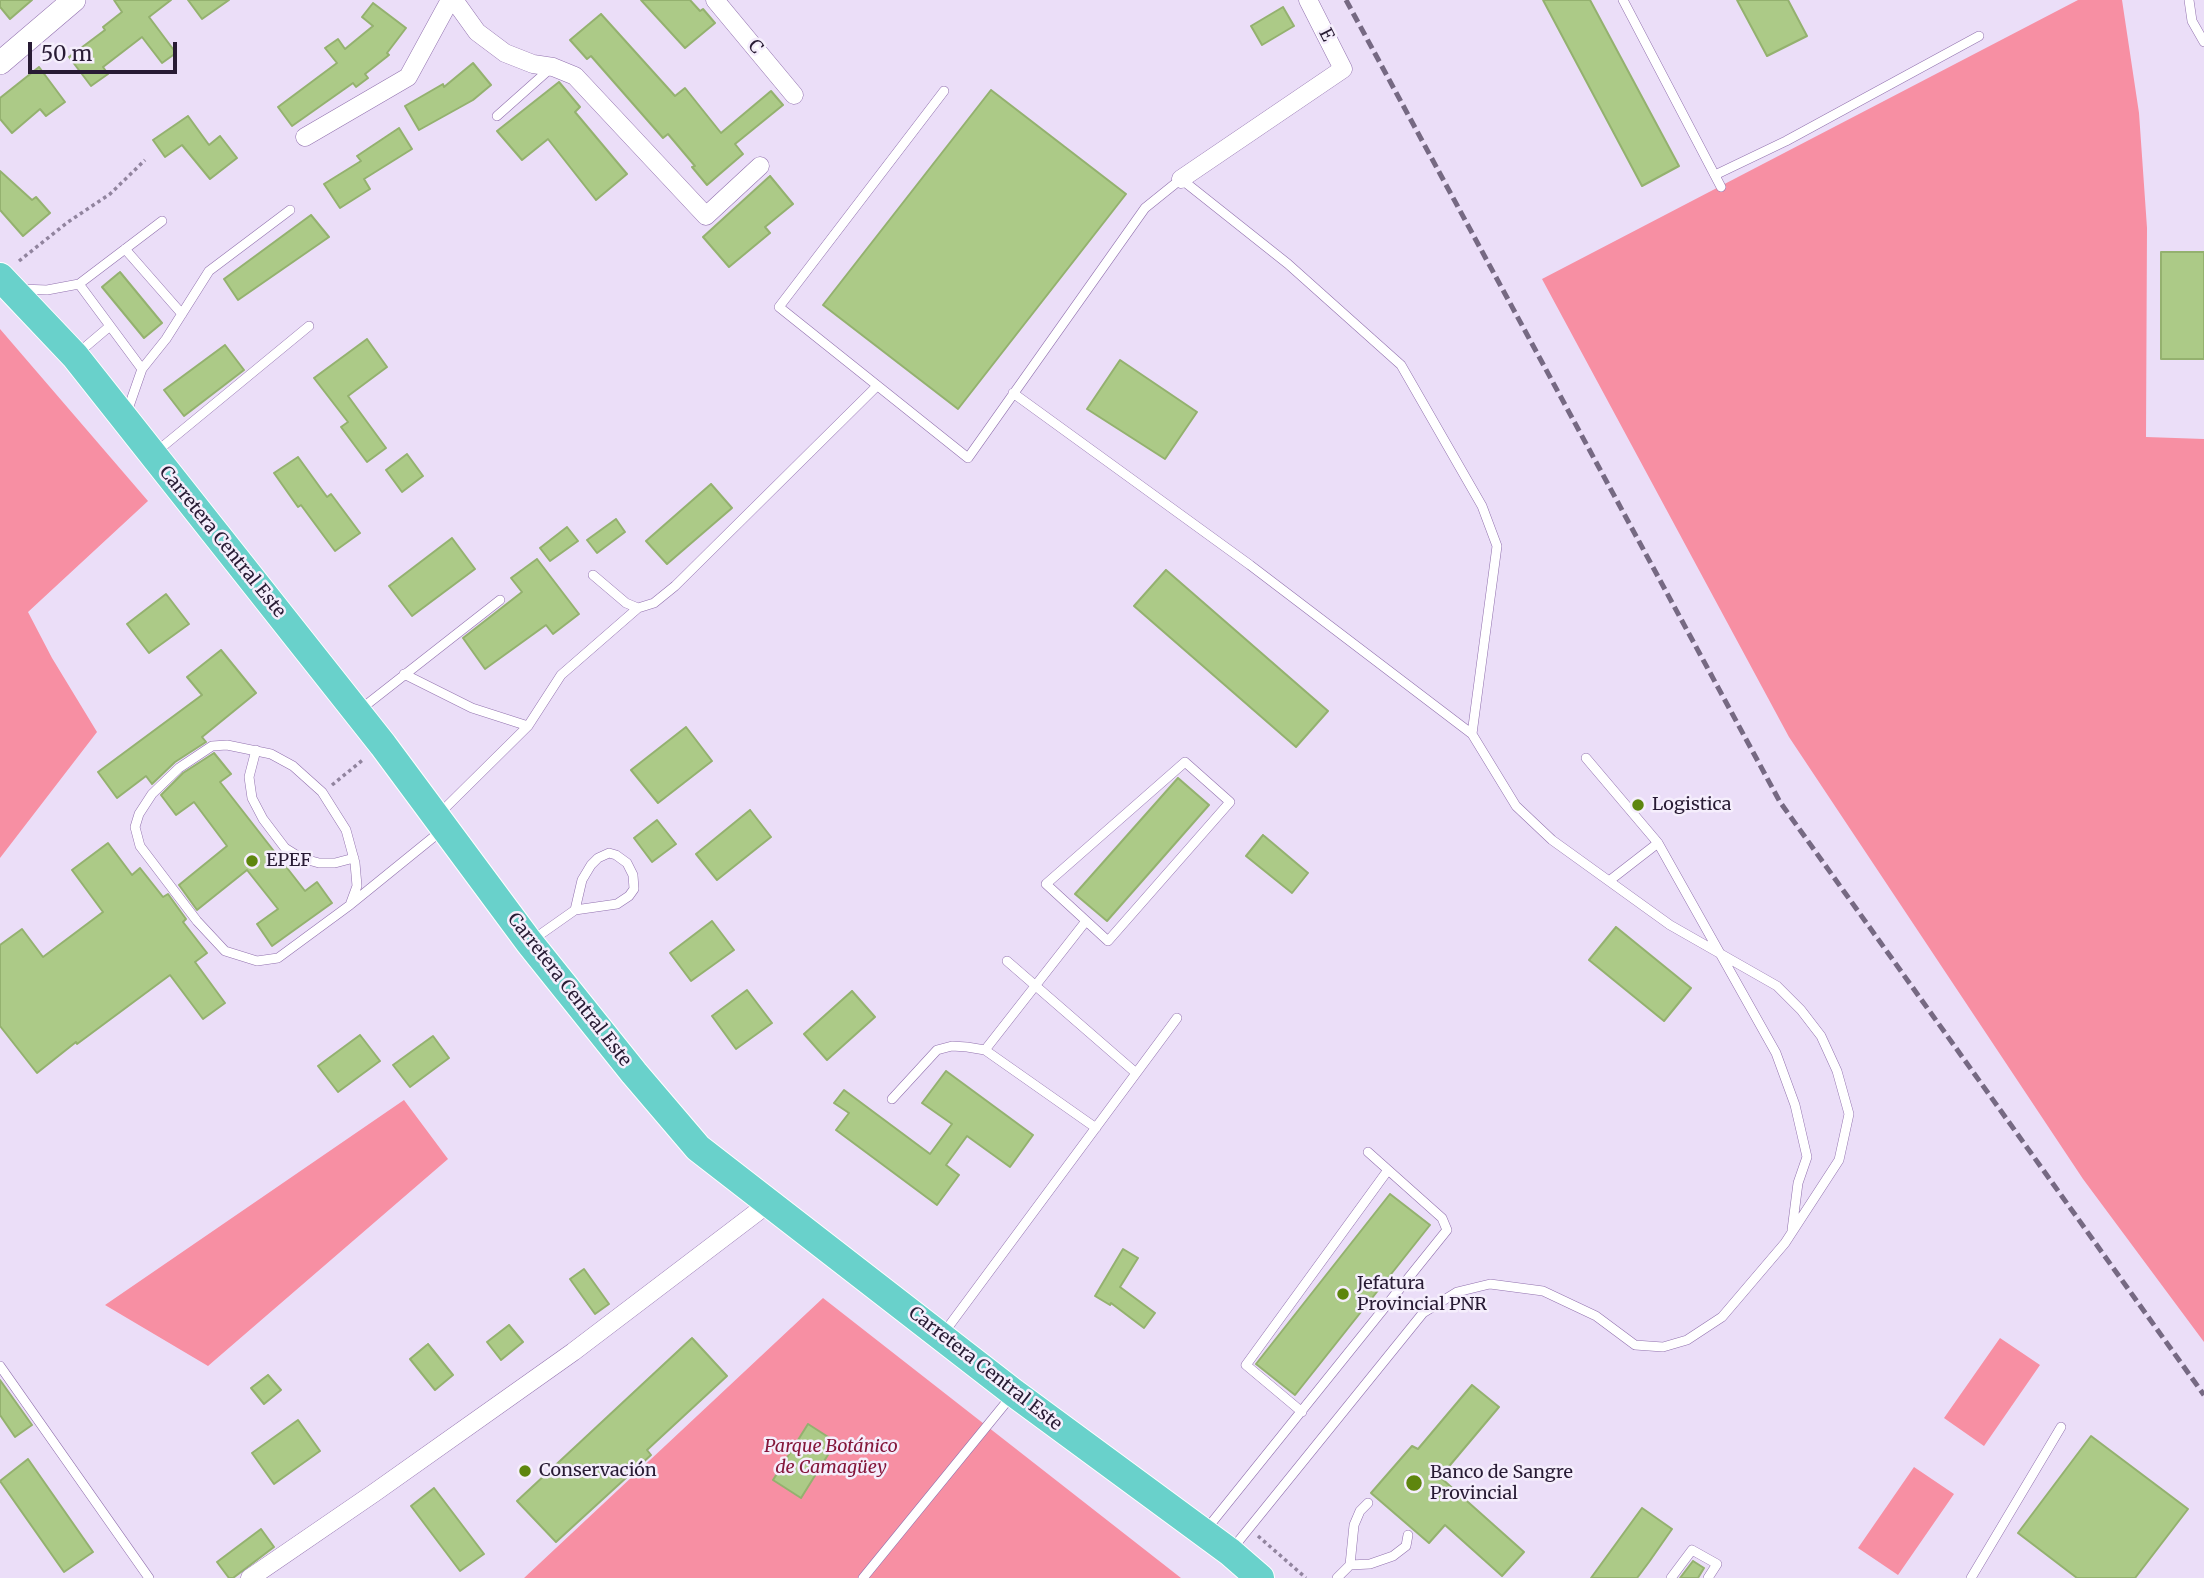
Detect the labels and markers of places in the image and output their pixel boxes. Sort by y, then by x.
place label: Logistica [1652,794,1731,816]
marker: Logistica [1630,797,1646,813]
place label: EPEF [266,850,311,872]
marker: EPEF [244,853,260,869]
place label: Jefatura Provincial PNR [1357,1273,1487,1316]
marker: Jefatura Provincial PNR [1335,1286,1351,1302]
place label: Conservación [539,1460,657,1482]
place label: Banco de Sangre Provincial [1430,1462,1573,1504]
marker: Conservación [517,1463,533,1479]
marker: Banco de Sangre Provincial [1404,1473,1424,1493]

